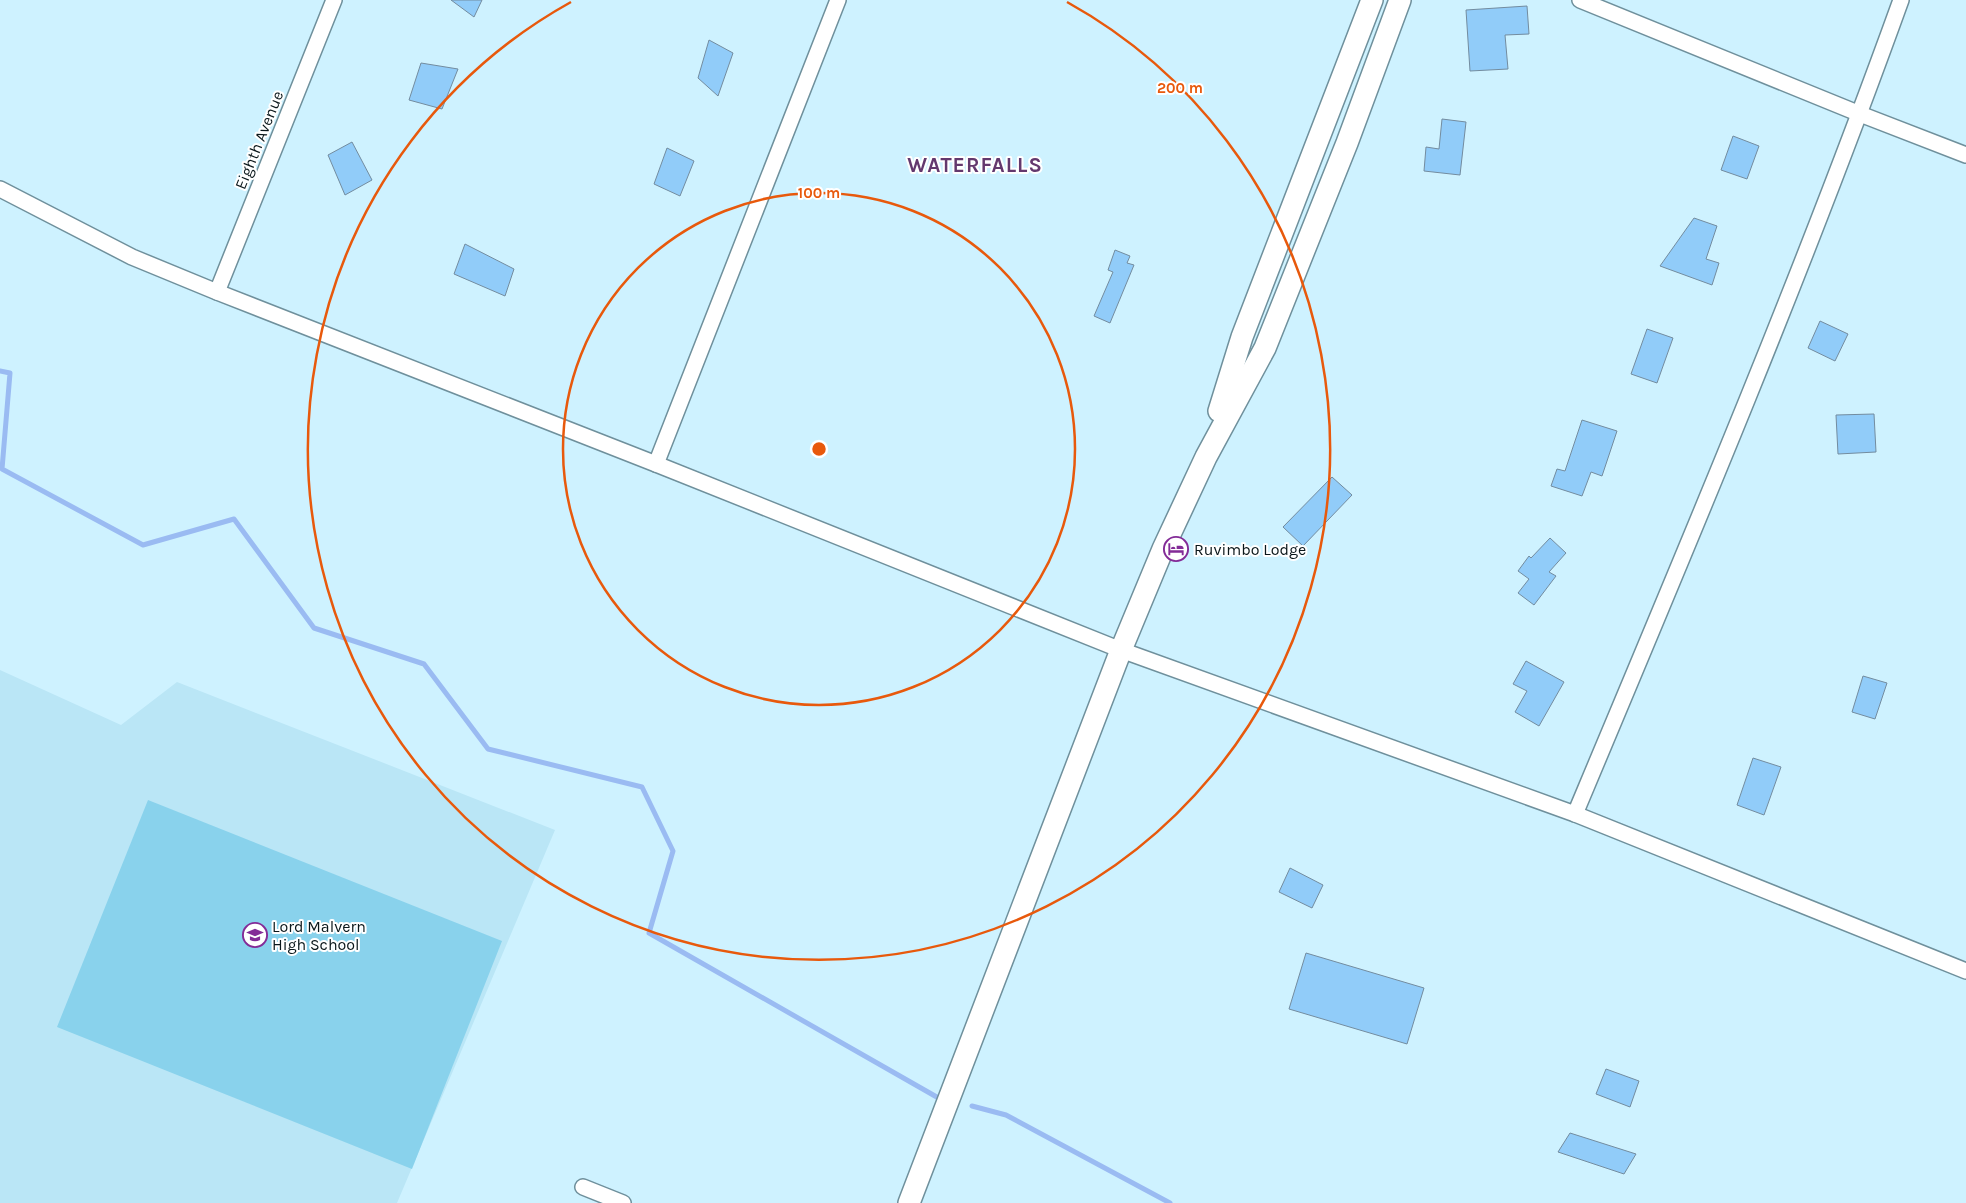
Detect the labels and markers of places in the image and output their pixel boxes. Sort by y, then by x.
centre of rings [810,440,828,458]
hotel icon: Ruvimbo Lodge [1163,536,1189,562]
place label: Ruvimbo Lodge [1194,540,1306,559]
place label: Lord Malvern High School [272,917,366,954]
school or university icon: Lord Malvern High School [242,922,268,948]

